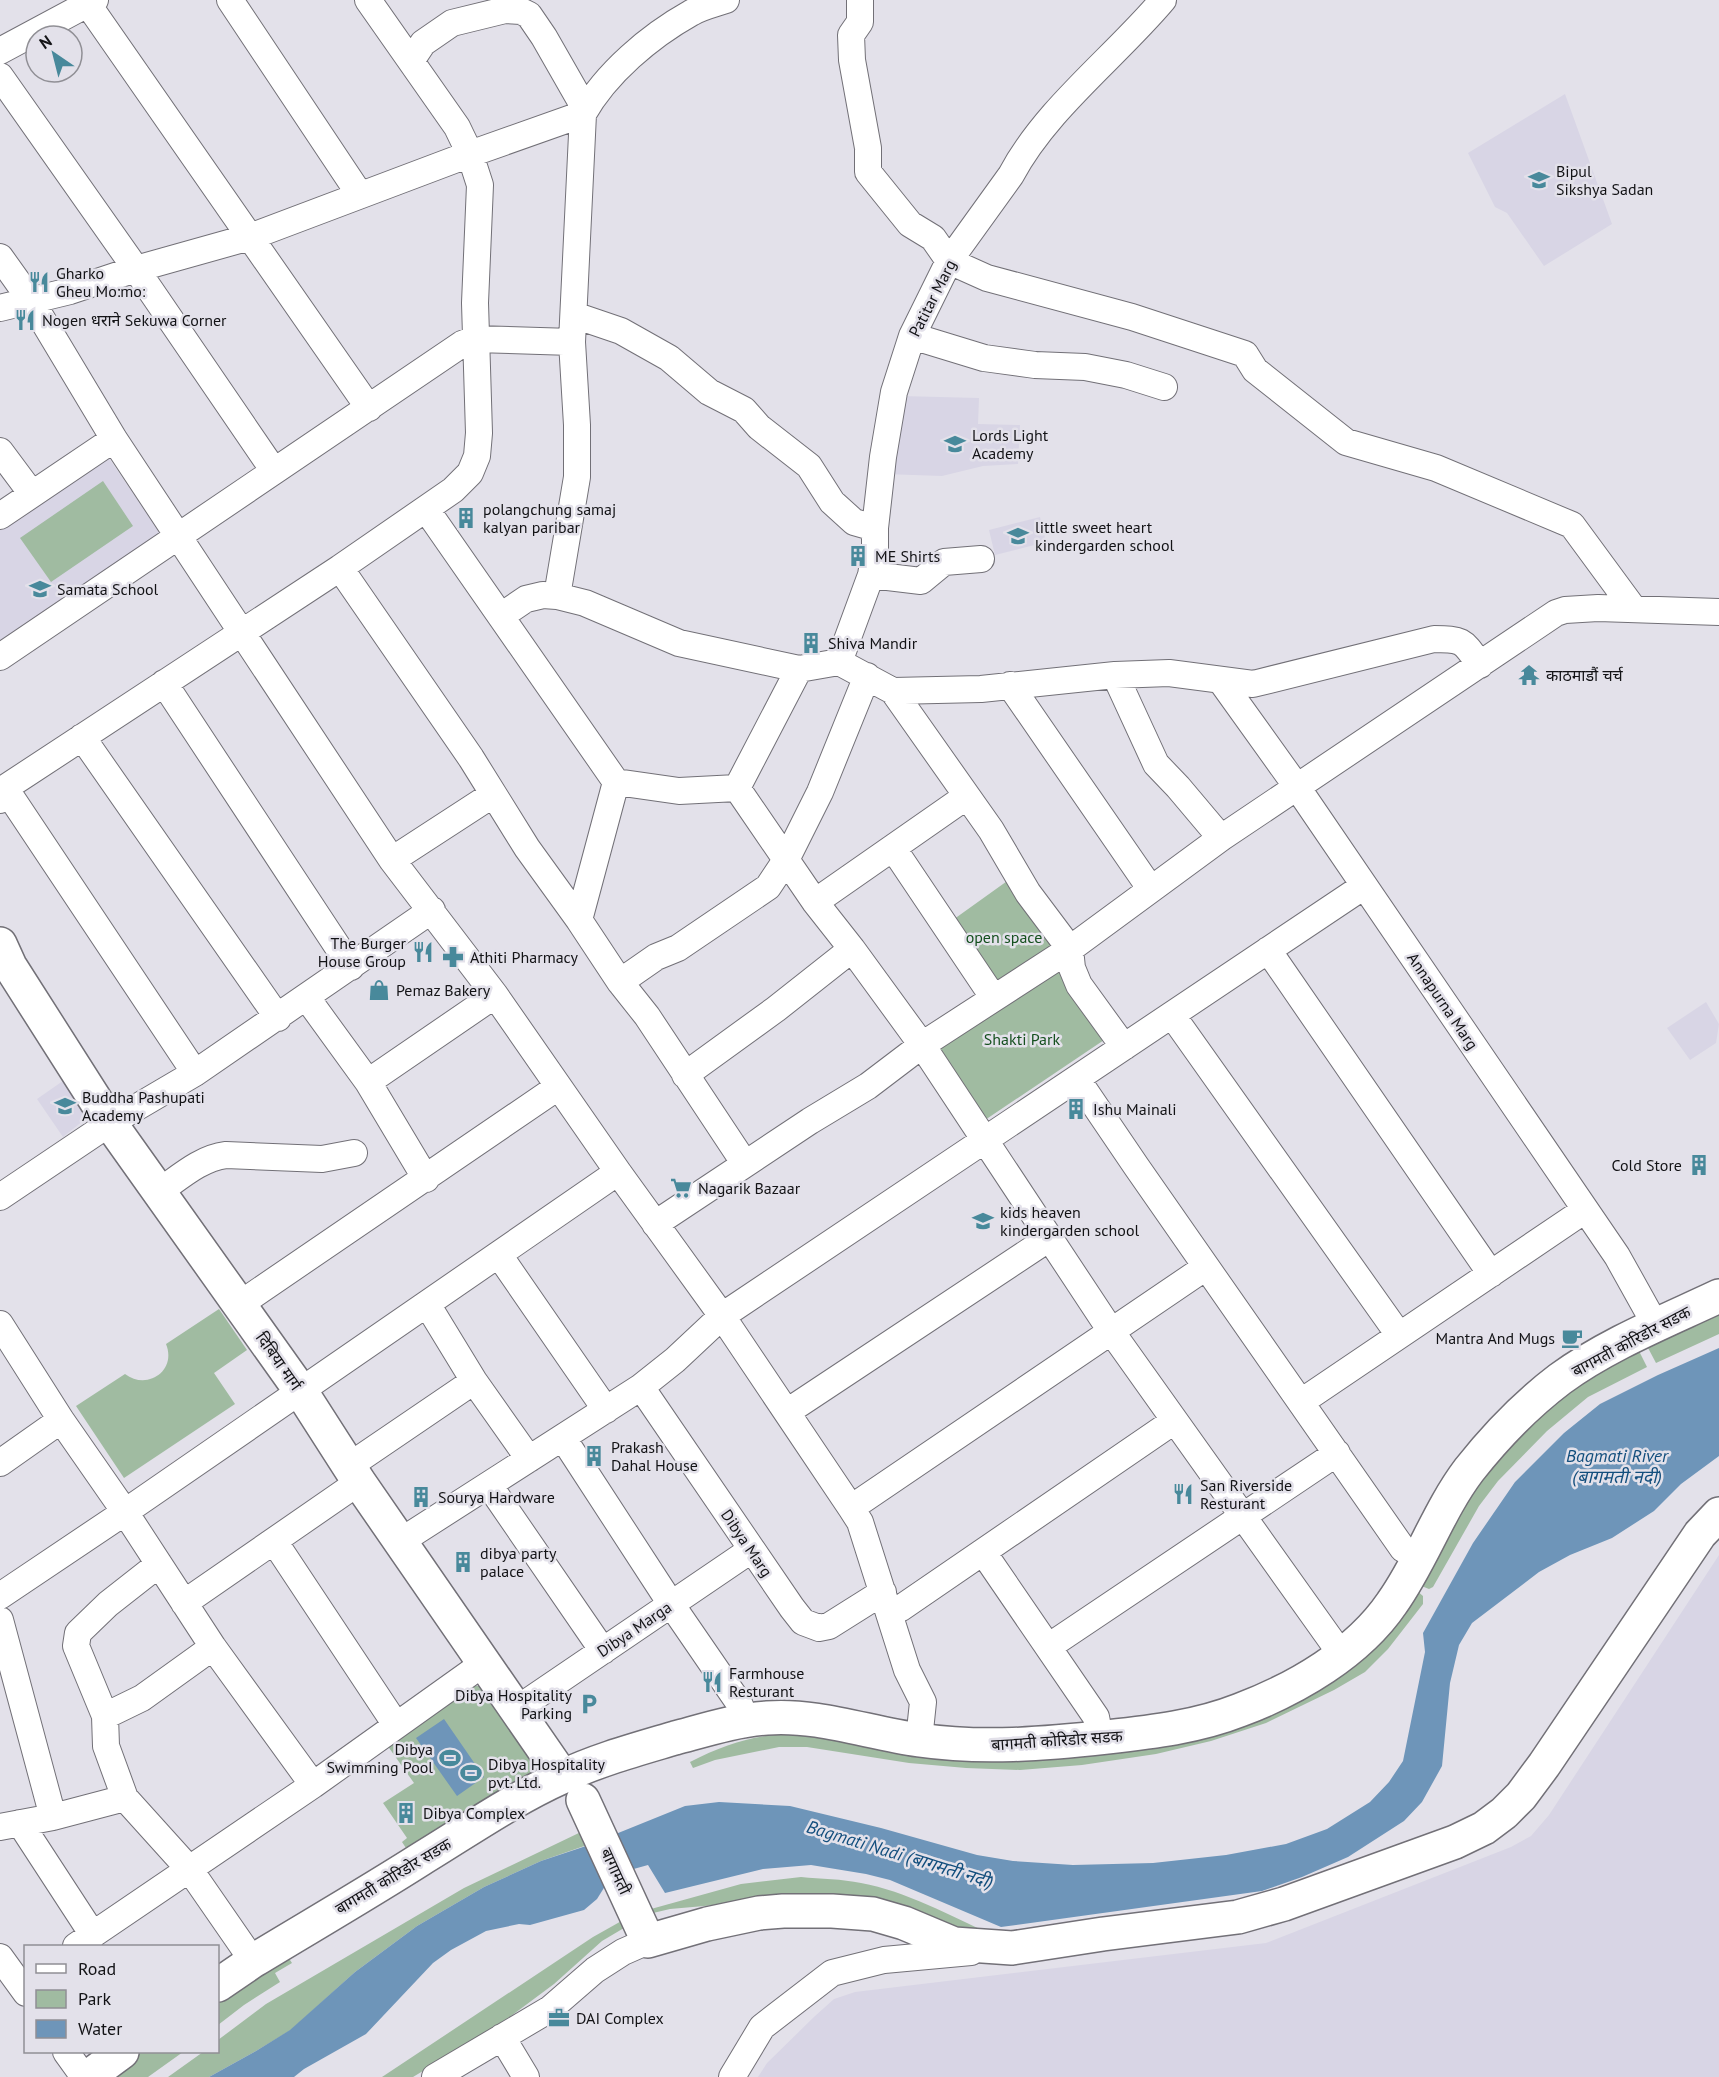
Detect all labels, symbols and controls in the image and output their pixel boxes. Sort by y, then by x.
north arrow [24,24,84,84]
text: N [35,31,55,53]
place label: Bipul Sikshya Sadan [1556,161,1653,199]
school or university icon: Bipul Sikshya Sadan [1527,168,1551,192]
street label: Patitar Marg [904,256,960,340]
place label: Gharko Gheu Mo:mo: [56,263,146,301]
restaurant icon: Gharko Gheu Mo:mo: [27,270,51,294]
restaurant icon: Nogen धराने Sekuwa Corner [13,308,37,332]
place label: Nogen धराने Sekuwa Corner [42,310,227,330]
place label: Lords Light Academy [972,425,1049,463]
school or university icon: Lords Light Academy [943,432,967,456]
place label: polangchung samaj kalyan paribar [483,499,616,537]
building icon: polangchung samaj kalyan paribar [454,506,478,530]
place label: little sweet heart kindergarden school [1035,517,1174,555]
school or university icon: little sweet heart kindergarden school [1006,524,1030,548]
building icon: ME Shirts [846,544,870,568]
place label: ME Shirts [875,546,940,566]
school or university icon: Samata School [28,577,52,601]
place label: Samata School [57,579,159,599]
building icon: Shiva Mandir [799,631,823,655]
place label: Shiva Mandir [828,633,918,653]
temple icon: काठमाडौं चर्च [1517,663,1541,687]
place label: काठमाडौं चर्च [1546,665,1624,685]
park label: open space [966,927,1042,947]
place label: The Burger House Group [318,933,407,971]
restaurant icon: The Burger House Group [411,940,435,964]
pharmacy icon: Athiti Pharmacy [441,945,465,969]
place label: Athiti Pharmacy [470,947,579,967]
street label: Annapurna Marg [1403,949,1483,1053]
shop icon: Pemaz Bakery [367,978,391,1002]
place label: Pemaz Bakery [396,980,491,1000]
park label: Shakti Park [984,1029,1060,1049]
place label: Buddha Pashupati Academy [82,1087,205,1125]
school or university icon: Buddha Pashupati Academy [53,1094,77,1118]
building icon: Ishu Mainali [1064,1097,1088,1121]
place label: Ishu Mainali [1093,1099,1177,1119]
building icon: Cold Store [1687,1153,1711,1177]
place label: Cold Store [1611,1155,1682,1175]
supermarket icon: Nagarik Bazaar [669,1176,693,1200]
place label: Nagarik Bazaar [698,1178,801,1198]
place label: kids heaven kindergarden school [1000,1202,1139,1240]
school or university icon: kids heaven kindergarden school [971,1209,995,1233]
street label: बागमती कोरिडोर सडक [1568,1301,1694,1381]
cafe icon: Mantra And Mugs [1560,1326,1584,1350]
street label: दिबिया मार्ग [252,1328,307,1395]
place label: Mantra And Mugs [1435,1328,1555,1348]
place label: Prakash Dahal House [611,1437,698,1475]
building icon: Prakash Dahal House [582,1444,606,1468]
water label: Bagmati River (बागमती नदी) [1566,1444,1669,1488]
place label: San Riverside Resturant [1200,1475,1292,1513]
restaurant icon: San Riverside Resturant [1171,1482,1195,1506]
building icon: Sourya Hardware [409,1485,433,1509]
place label: Sourya Hardware [438,1487,555,1507]
street label: Dibya Marg [717,1505,777,1581]
place label: dibya party palace [480,1543,557,1581]
building icon: dibya party palace [451,1550,475,1574]
street label: Dibya Marga [593,1597,675,1661]
place label: Farmhouse Resturant [729,1663,804,1701]
restaurant icon: Farmhouse Resturant [700,1670,724,1694]
place label: Dibya Hospitality Parking [455,1685,573,1723]
parking icon: Dibya Hospitality Parking [577,1692,601,1716]
street label: बागमती कोरिडोर सडक [991,1725,1124,1755]
place label: Dibya Swimming Pool [326,1739,433,1777]
sports icon: Dibya Swimming Pool [438,1746,462,1770]
place label: Dibya Hospitality pvt. Ltd. [488,1754,606,1792]
sports icon: Dibya Hospitality pvt. Ltd. [459,1761,483,1785]
building icon: Dibya Complex [394,1801,418,1825]
place label: Dibya Complex [423,1803,525,1823]
water label: Bagmati Nadi (बागमती नदी) [804,1815,996,1893]
street label: बागमती कोरिडोर सडक [331,1833,455,1918]
street label: बागामती [597,1844,636,1898]
legend [24,1945,219,2053]
text: Road [78,1957,116,1980]
text: Park [78,1987,111,2010]
office icon: DAI Complex [547,2006,571,2030]
place label: DAI Complex [576,2008,664,2028]
text: Water [78,2017,122,2040]

